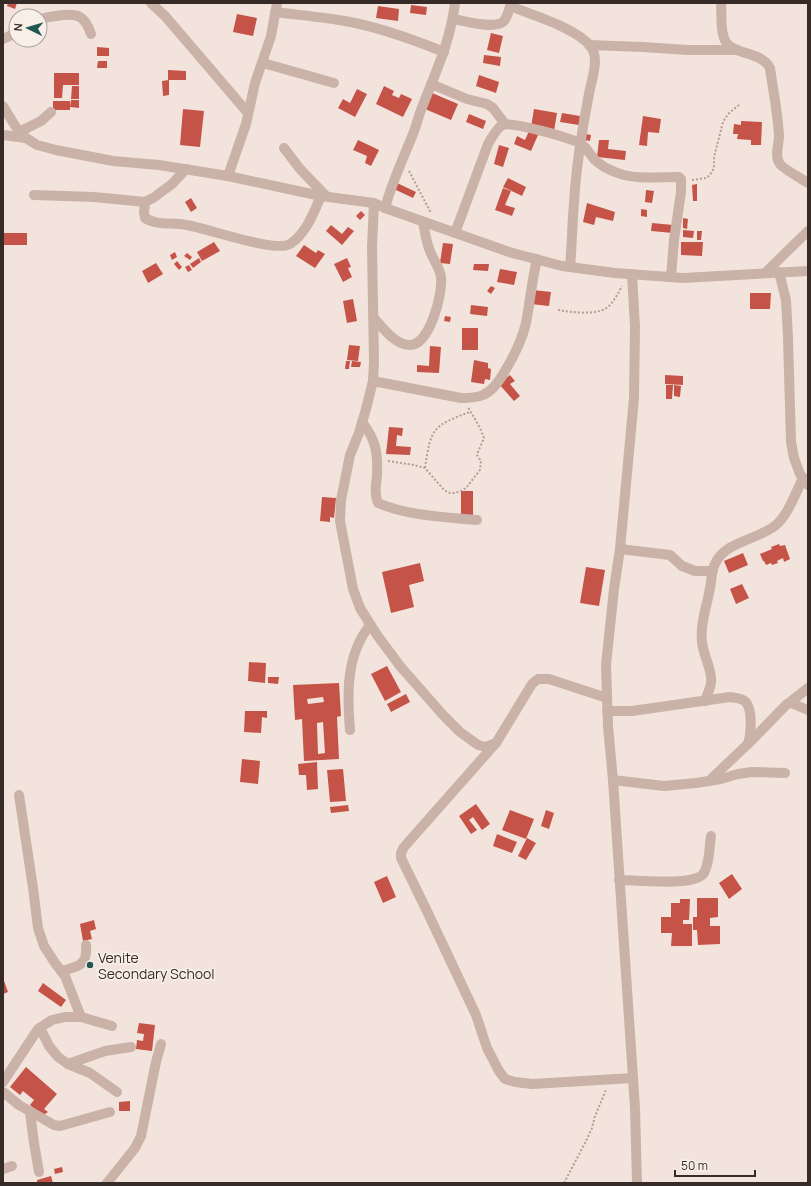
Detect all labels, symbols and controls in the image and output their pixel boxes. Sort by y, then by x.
north arrow [8,8,48,48]
text: N [10,22,25,32]
place label: Venite Secondary School [98,948,215,983]
marker: Venite Secondary School [85,960,95,970]
scale bar [675,1152,755,1178]
text: 50 m [681,1157,708,1174]

